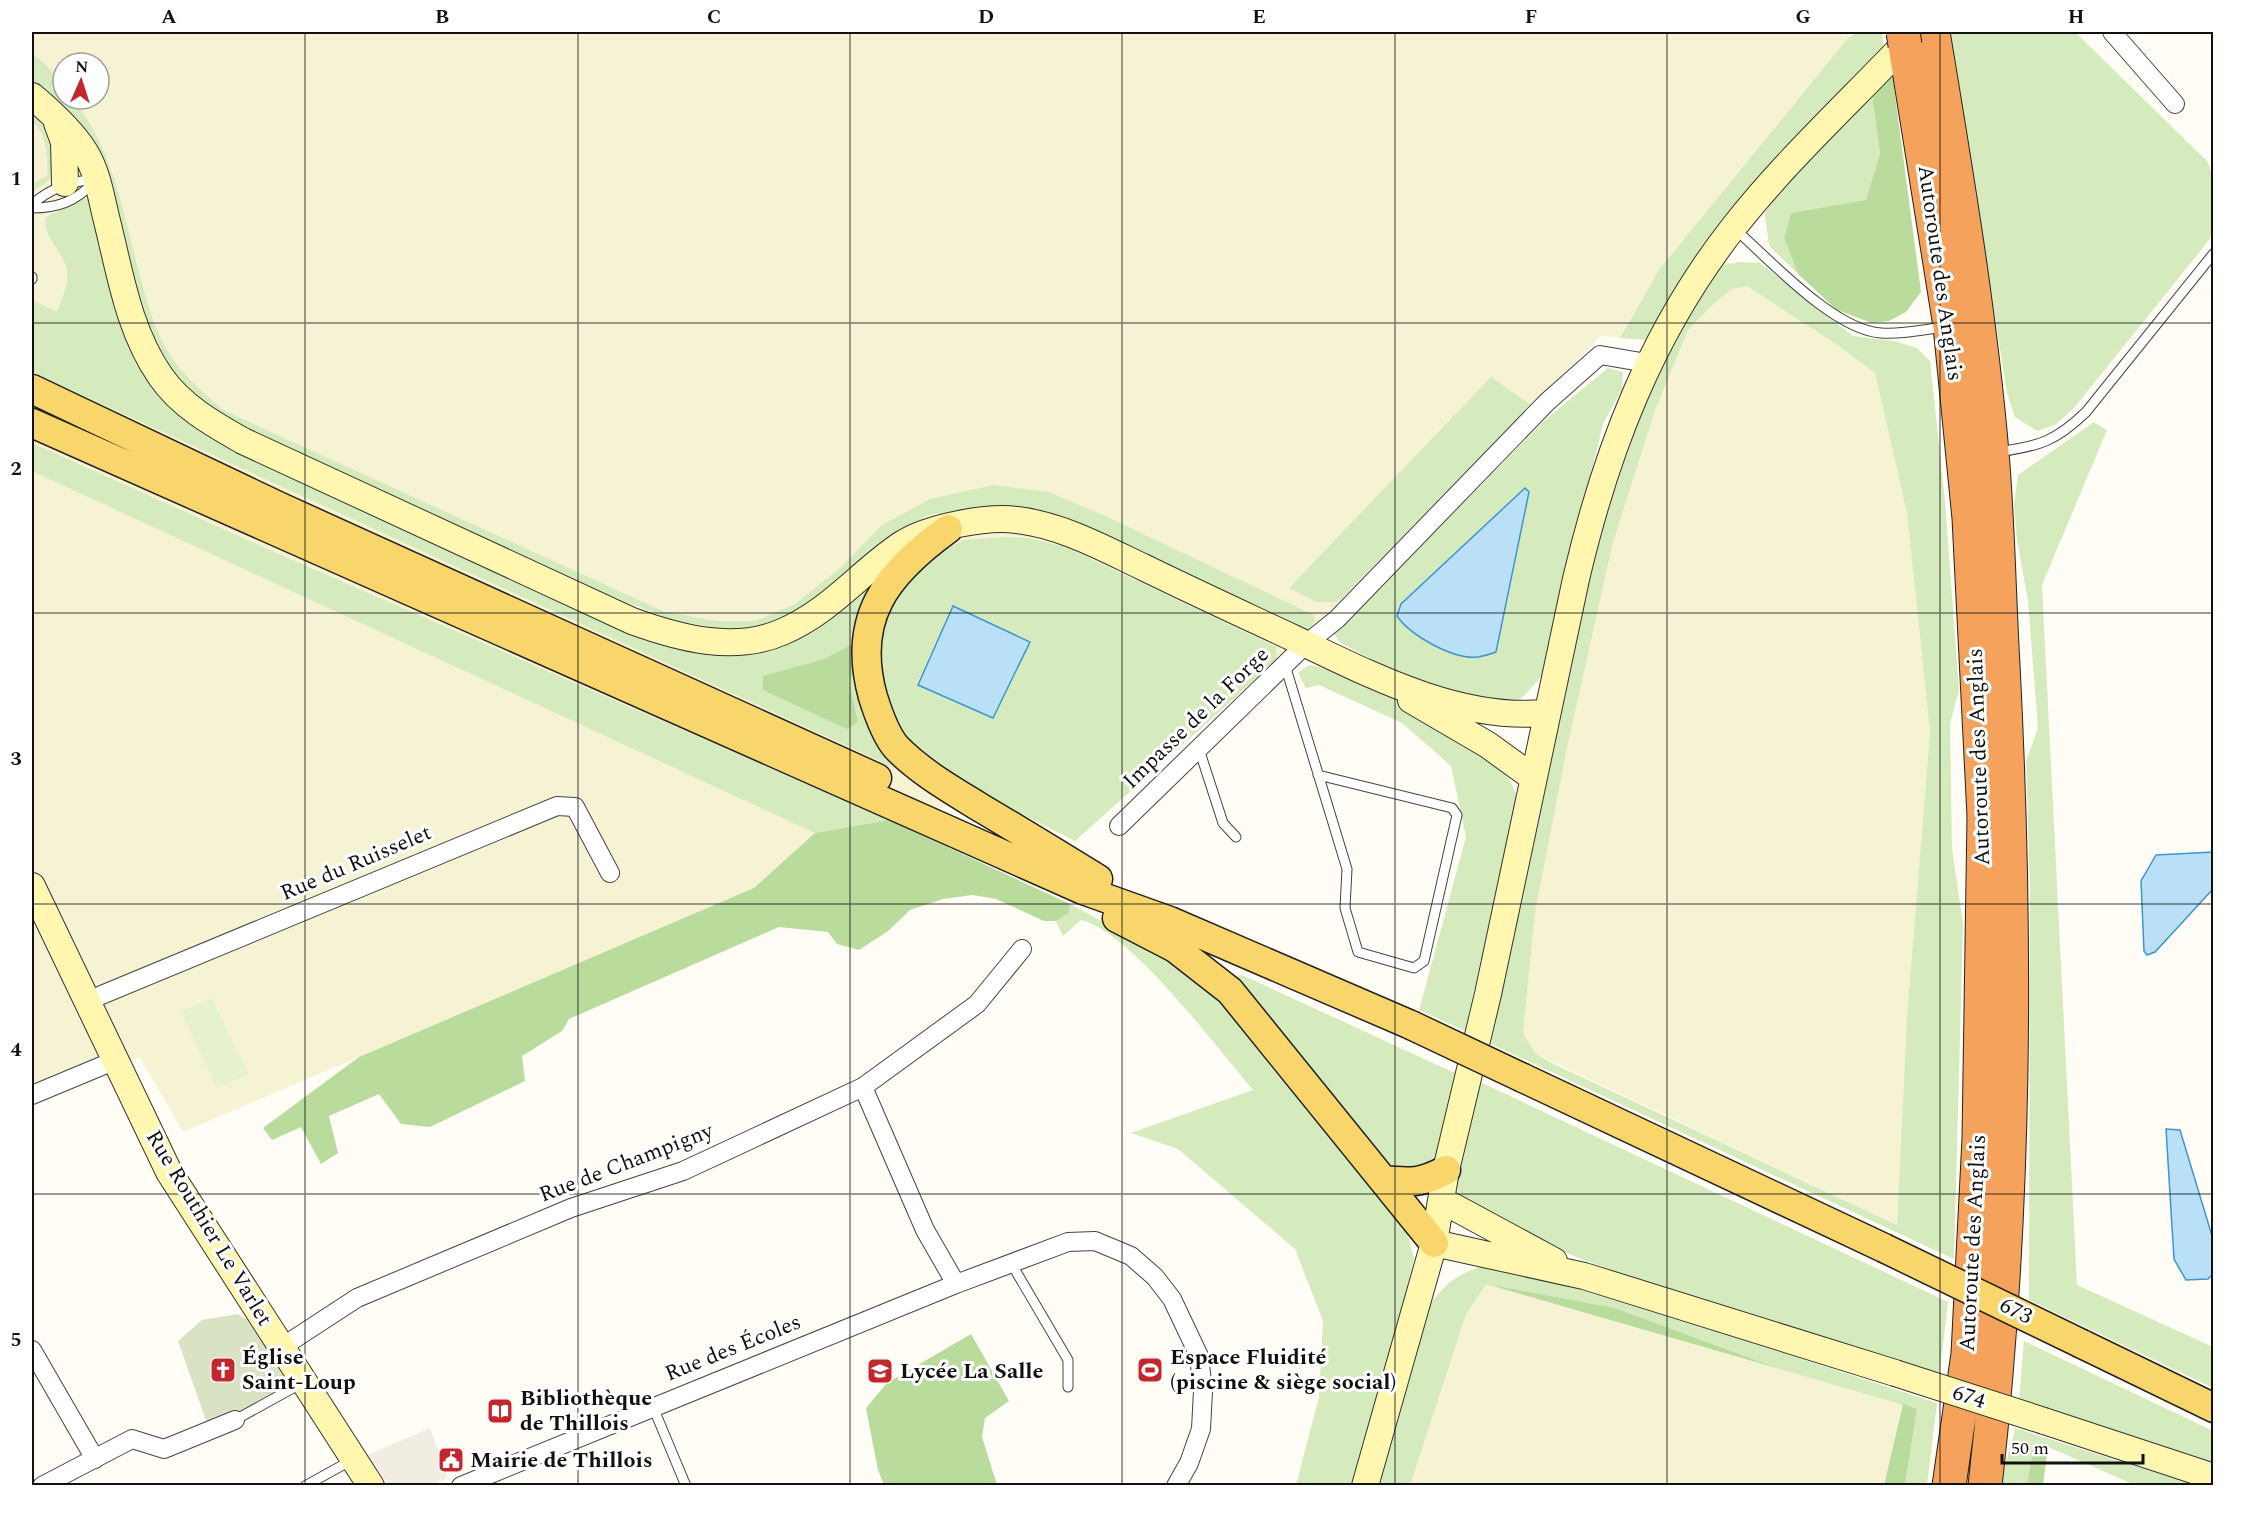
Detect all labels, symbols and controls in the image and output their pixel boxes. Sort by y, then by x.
text: A [161,2,177,32]
text: B [435,2,449,32]
text: C [707,2,721,32]
text: D [978,2,994,32]
text: E [1252,2,1266,32]
text: F [1525,2,1537,32]
text: G [1795,2,1811,32]
text: H [2068,2,2084,32]
north arrow [51,51,111,111]
text: N [75,55,89,79]
street label: Autoroute des Anglais [1909,163,1971,383]
text: 1 [10,164,22,194]
text: 2 [10,454,22,484]
street label: Impasse de la Forge [1115,639,1277,797]
street label: Autoroute des Anglais [1959,648,1999,866]
text: 3 [10,744,22,774]
street label: Rue du Ruisselet [275,816,437,910]
text: 4 [10,1035,22,1065]
street label: Rue de Champigny [534,1114,719,1211]
street label: Rue Routhier Le Varlet [137,1124,281,1333]
street label: Autoroute des Anglais [1951,1134,1995,1352]
street label: 673 [1994,1289,2038,1333]
street label: Rue des Écoles [660,1306,806,1390]
text: 5 [10,1325,22,1355]
place label: Église Saint-Loup [242,1341,356,1399]
place label: Espace Fluidité (piscine & siège social) [1170,1341,1396,1399]
church icon: Église Saint-Loup [208,1355,238,1385]
place label: Lycée La Salle [900,1355,1044,1388]
sports icon: Espace Fluidité (piscine & siège social) [1135,1355,1165,1385]
school or university icon: Lycée La Salle [865,1356,895,1386]
street label: 674 [1948,1376,1990,1418]
place label: Bibliothèque de Thillois [520,1382,652,1440]
library icon: Bibliothèque de Thillois [485,1396,515,1426]
scale bar [2002,1427,2143,1465]
text: 50 m [2011,1435,2049,1462]
place label: Mairie de Thillois [470,1444,653,1477]
public building icon: Mairie de Thillois [436,1445,466,1475]

